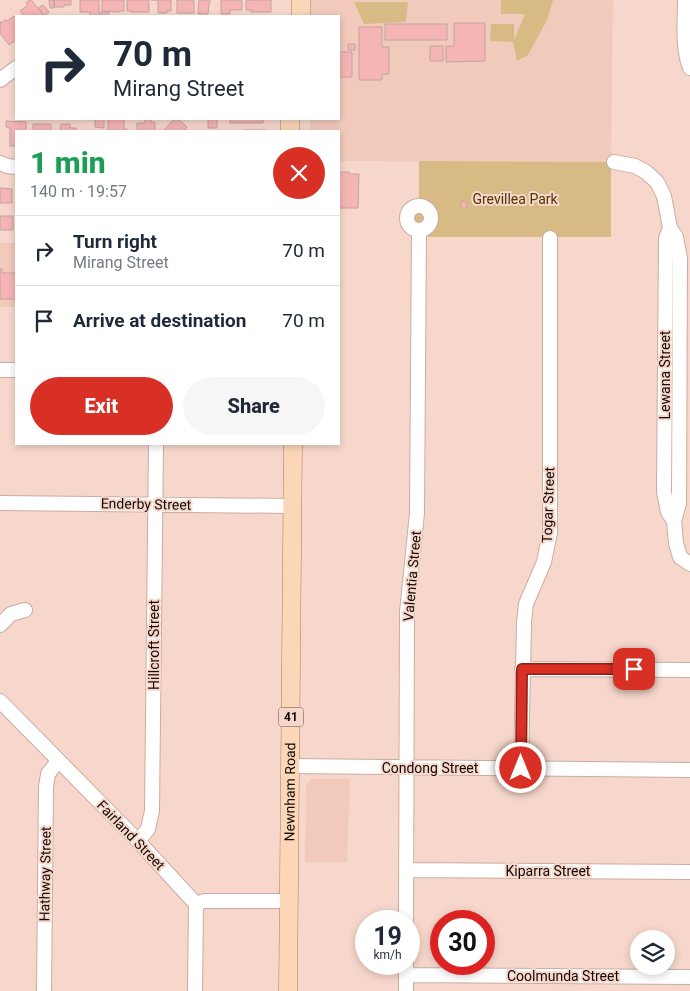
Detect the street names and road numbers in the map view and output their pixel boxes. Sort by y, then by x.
street label: Lewana Street [657,330,673,419]
street label: Togar Street [539,466,557,543]
street label: Enderby Street [101,495,192,513]
street label: Valentia Street [400,530,424,622]
street label: Hillcroft Street [146,600,162,690]
road number: 41 [278,708,304,726]
street label: Newnham Road [281,742,298,842]
street label: Condong Street [382,760,479,776]
street label: Fairland Street [94,797,168,873]
street label: Hathway Street [36,826,54,922]
street label: Kiparra Street [506,863,591,879]
street label: Coolmunda Street [507,968,619,984]

